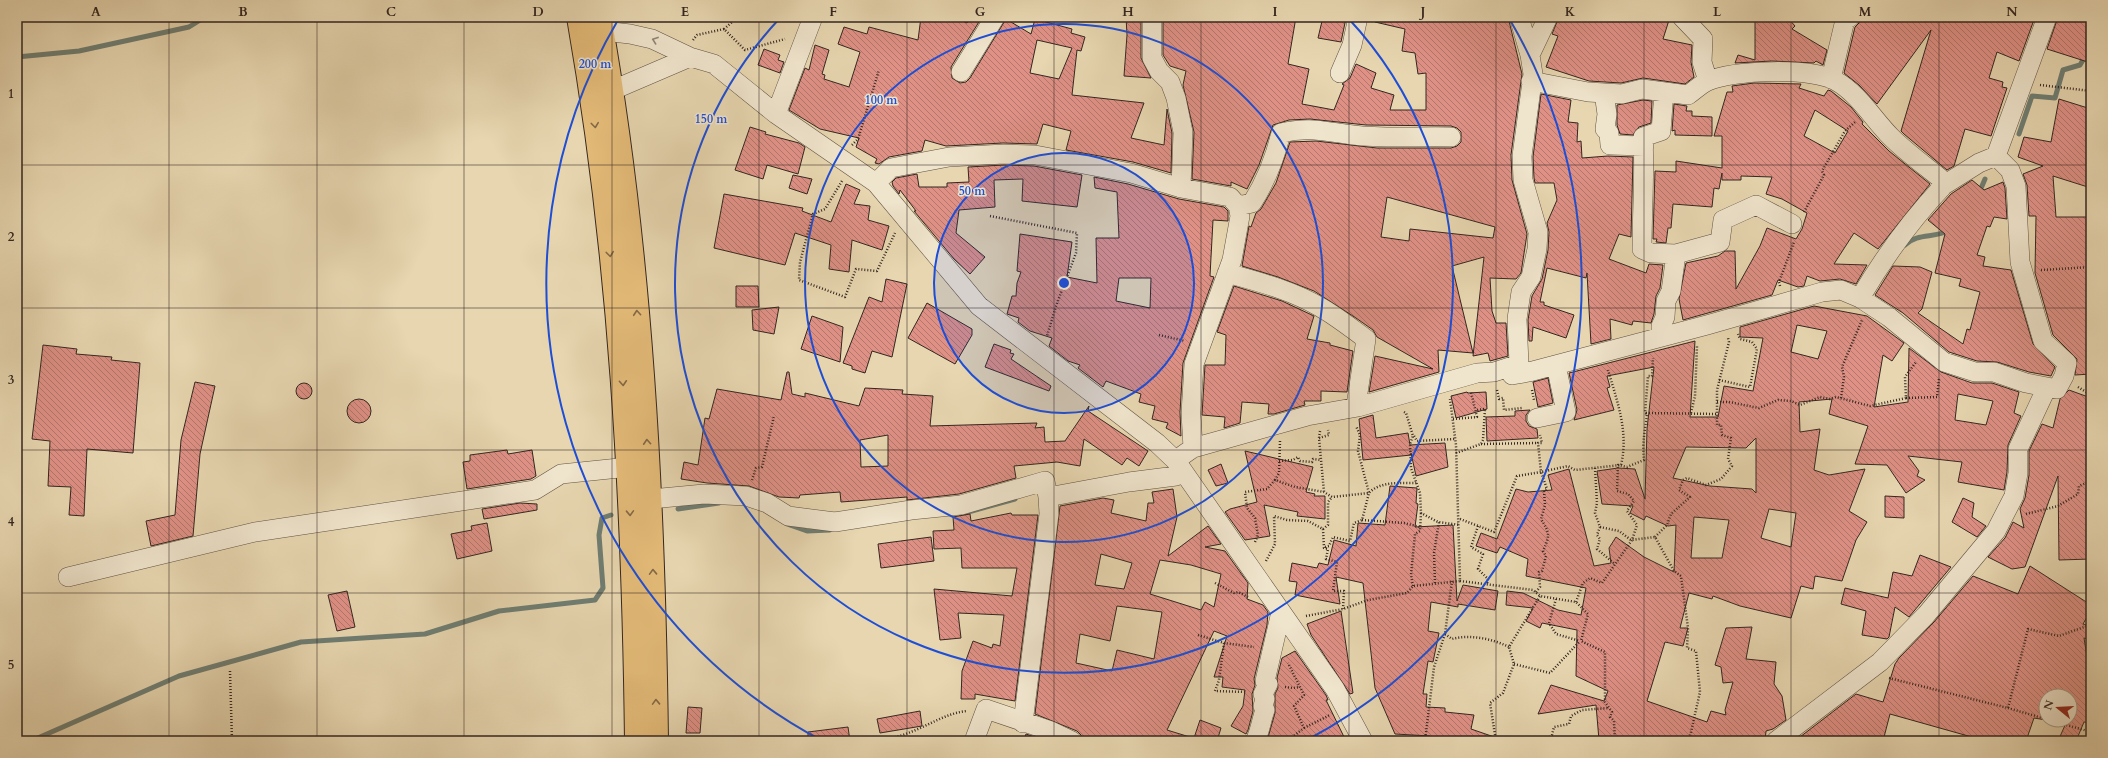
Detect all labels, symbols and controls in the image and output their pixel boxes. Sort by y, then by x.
text: A [91,3,101,21]
text: B [238,3,248,21]
text: C [386,3,396,21]
text: D [532,3,544,21]
text: E [681,3,689,21]
text: F [829,3,837,21]
text: G [975,3,986,21]
text: H [1122,3,1134,21]
text: I [1272,3,1278,21]
text: J [1419,3,1426,21]
text: K [1565,3,1576,21]
text: L [1713,3,1722,21]
text: M [1859,3,1872,21]
text: N [2006,3,2018,21]
one-way arrow [651,36,658,45]
text: 200 m [579,56,612,72]
text: 1 [8,85,14,103]
text: 100 m [865,92,898,108]
text: 150 m [695,111,728,127]
one-way arrow [590,122,599,128]
text: 50 m [959,183,986,199]
text: 2 [8,228,15,246]
one-way arrow [606,251,615,257]
centre of rings [1057,276,1071,290]
one-way arrow [633,310,642,316]
text: 3 [8,371,15,389]
one-way arrow [618,380,627,386]
one-way arrow [643,439,651,445]
one-way arrow [626,510,635,516]
text: 4 [8,513,15,531]
one-way arrow [648,569,657,575]
text: 5 [8,656,14,674]
north arrow [2038,688,2078,728]
text: N [2040,698,2058,712]
one-way arrow [652,699,660,705]

